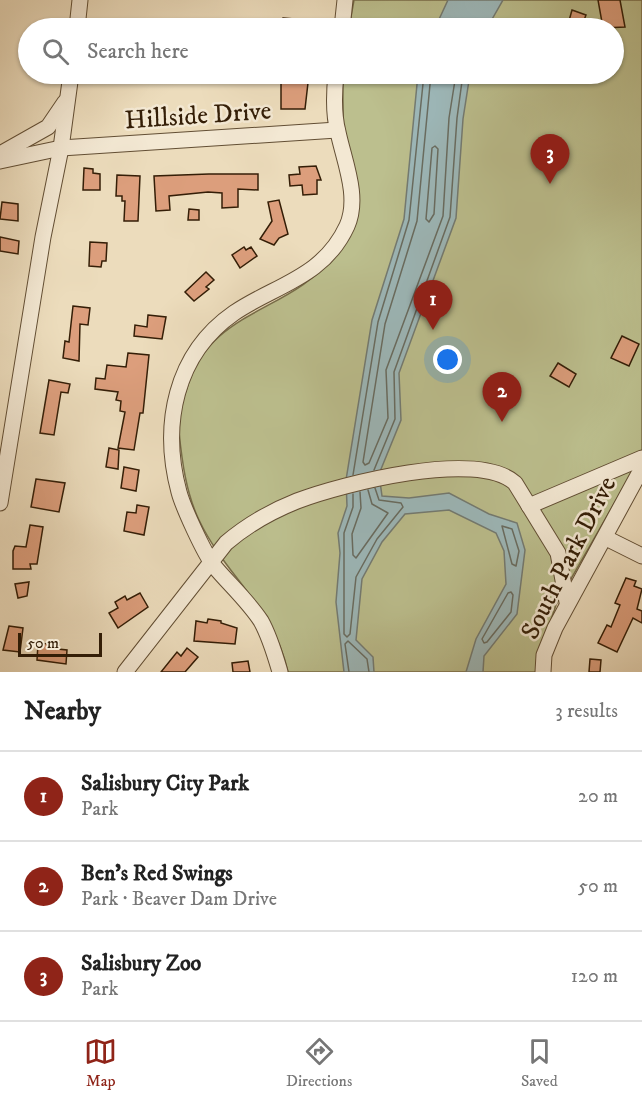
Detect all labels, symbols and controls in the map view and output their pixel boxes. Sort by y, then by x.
search box [18,18,624,84]
icon: search [39,35,72,68]
text: Search here [87,38,189,65]
street label: Hillside Drive [124,94,272,138]
pin: 3 [530,134,570,184]
pin: 1 [414,280,452,330]
your location [433,345,462,374]
pin: 2 [482,372,522,422]
street label: South Park Drive [514,471,624,645]
scale bar [18,630,102,658]
text: 50 m [27,633,59,653]
text: Nearby [24,695,101,728]
text: 3 results [555,699,618,724]
text: Salisbury City Park [81,770,249,797]
text: 1 [40,784,47,809]
text: 20 m [578,784,618,809]
text: Park [81,797,118,822]
text: Ben's Red Swings [81,860,233,887]
text: 2 [39,874,48,899]
text: 50 m [578,874,618,899]
text: Park · Beaver Dam Drive [81,887,277,912]
text: Salisbury Zoo [81,950,201,977]
text: 3 [40,964,47,989]
text: 120 m [571,964,618,989]
text: Park [81,977,118,1002]
tab: Map [84,1035,117,1091]
tab: Directions [286,1035,352,1091]
tab: Saved [521,1035,558,1091]

